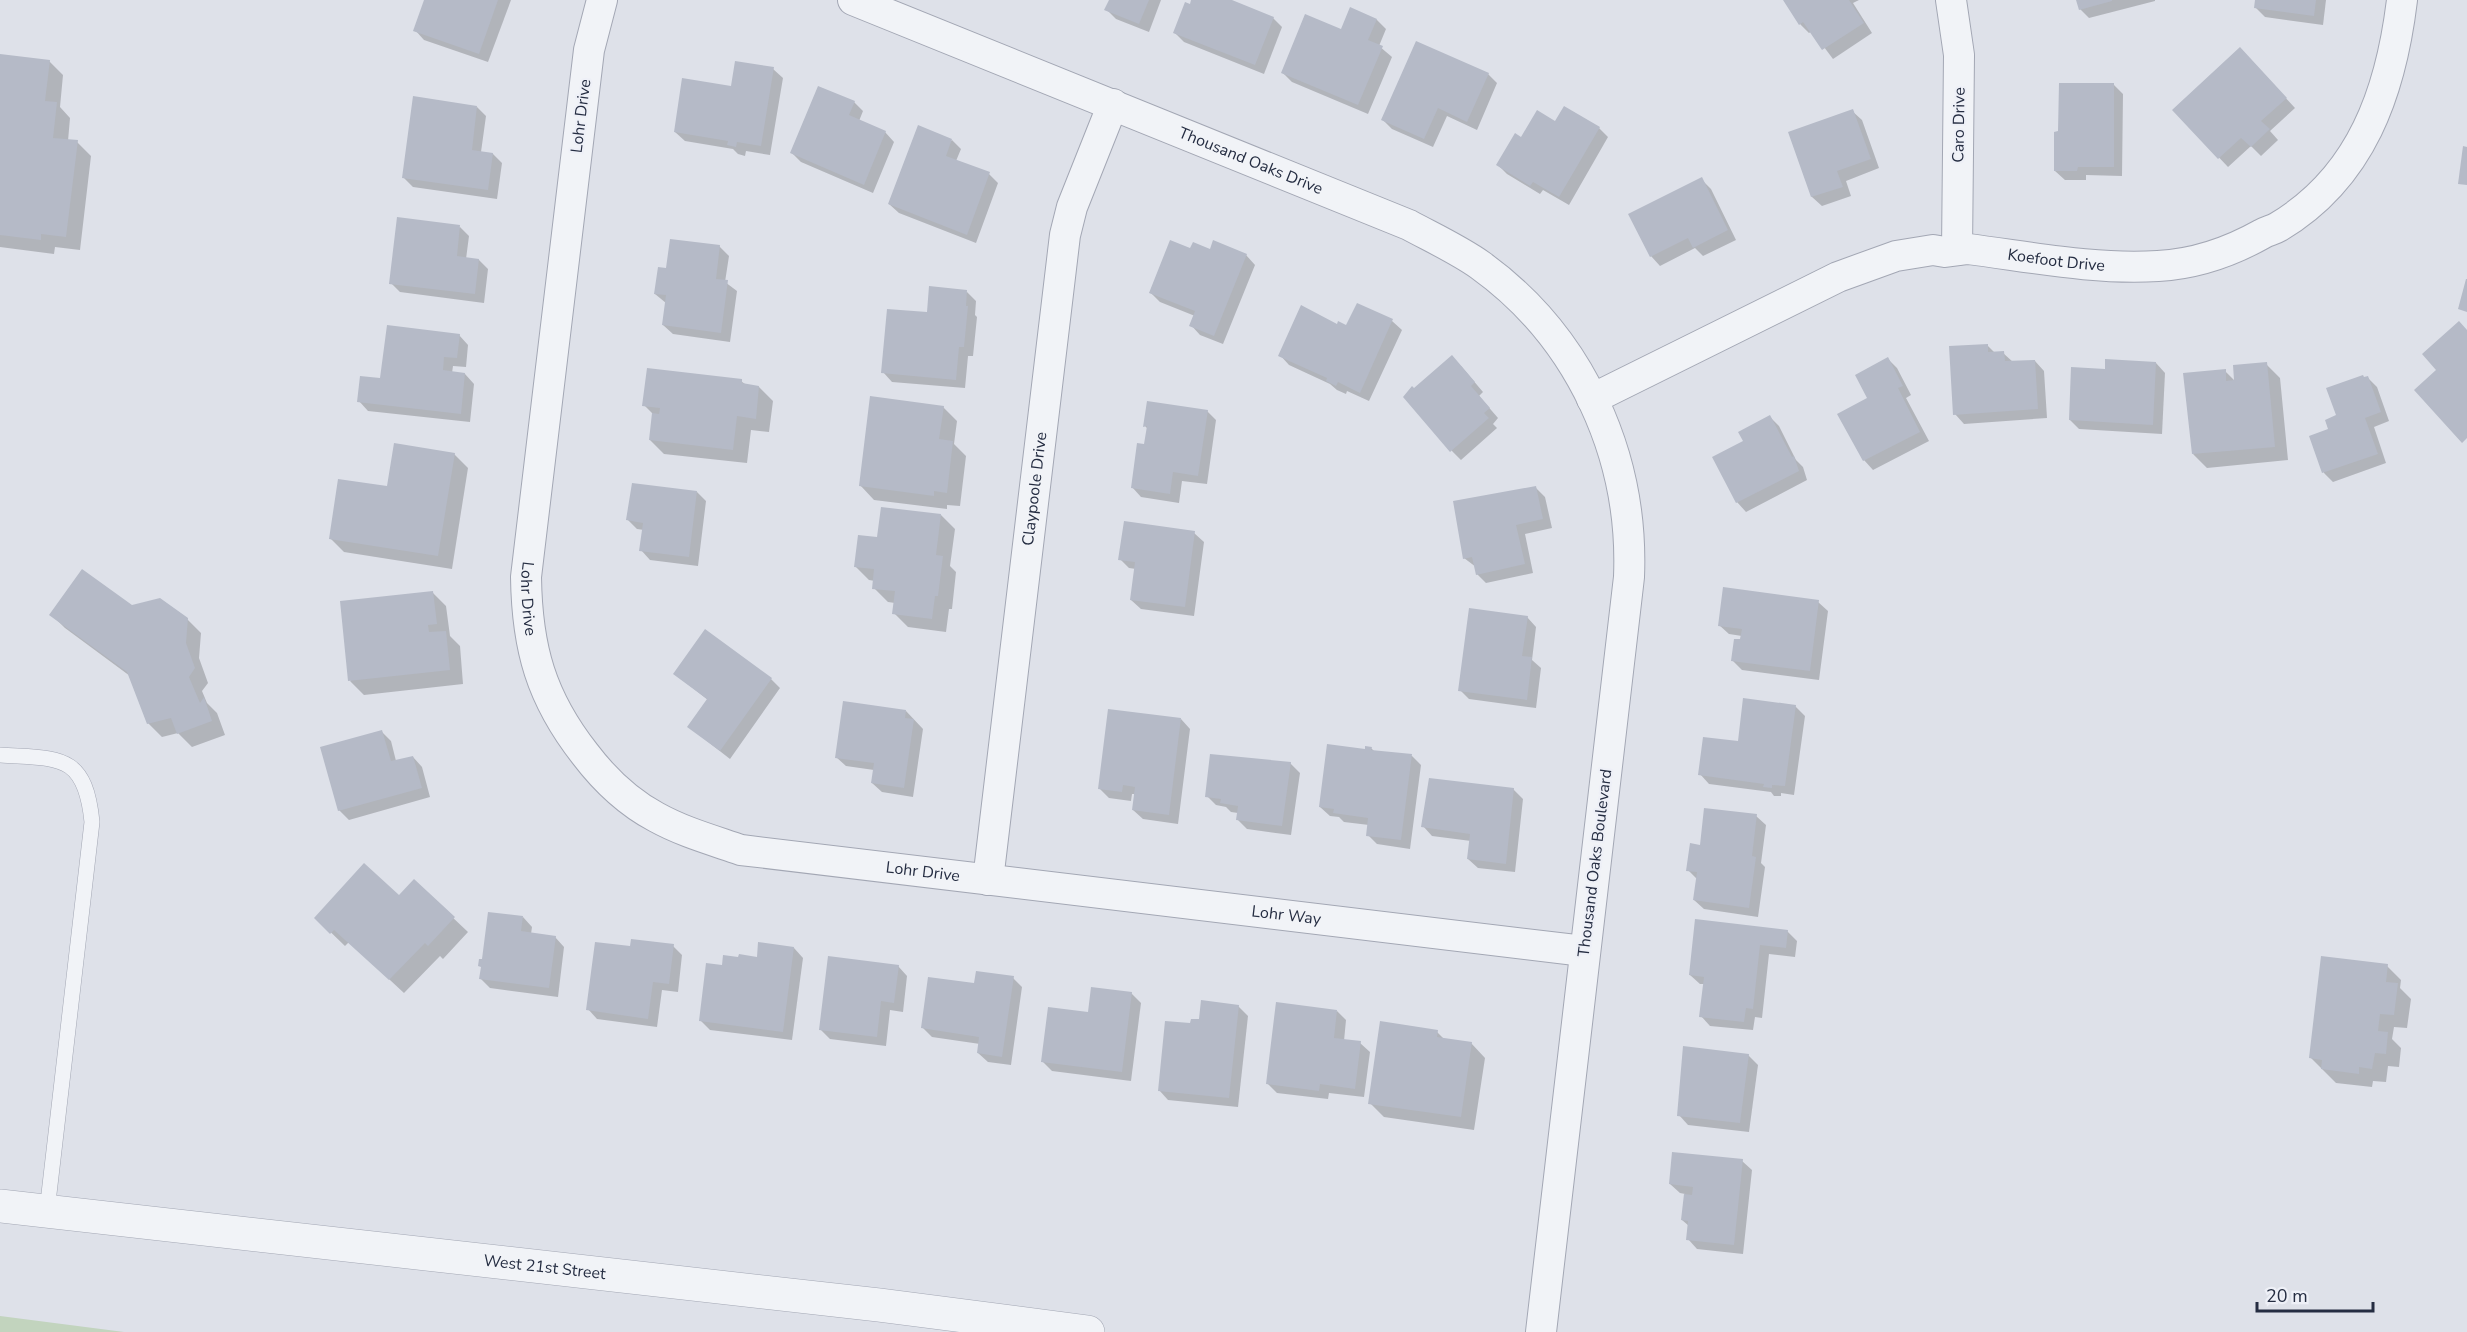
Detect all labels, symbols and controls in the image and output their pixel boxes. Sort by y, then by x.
street label: Lohr Drive [566,78,596,154]
street label: Caro Drive [1947,87,1971,163]
street label: Thousand Oaks Drive [1175,122,1326,200]
street label: Koefoot Drive [2006,244,2105,277]
street label: Claypoole Drive [1017,431,1052,547]
street label: Lohr Drive [515,560,542,637]
street label: Thousand Oaks Boulevard [1573,768,1617,958]
street label: Lohr Drive [885,856,961,887]
street label: Lohr Way [1250,900,1323,930]
street label: West 21st Street [482,1250,607,1285]
scale bar [2257,1275,2372,1313]
text: 20 m [2266,1284,2308,1308]

